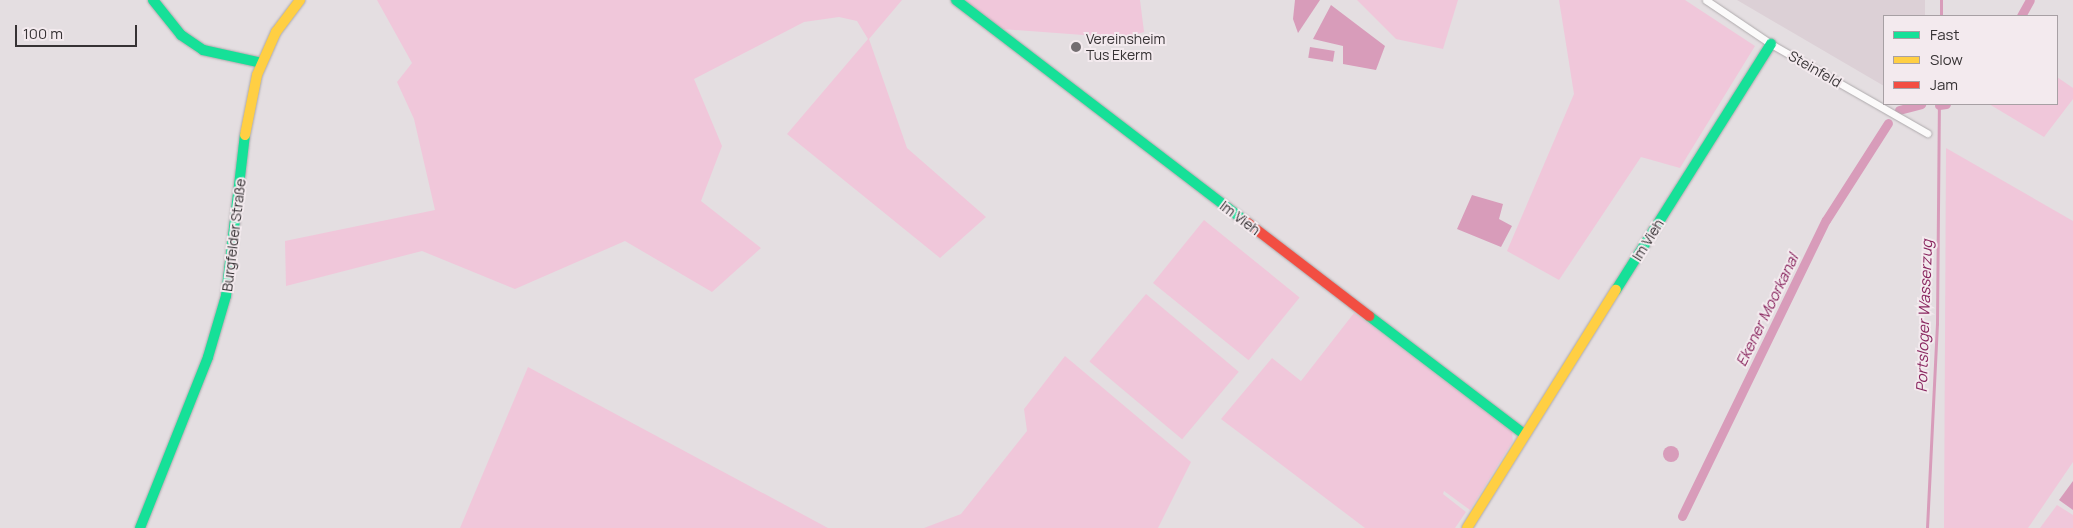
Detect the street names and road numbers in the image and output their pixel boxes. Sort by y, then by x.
street label: Steinfeld [1786,47,1844,91]
street label: Burgfelder Straße [219,178,249,292]
street label: Im Vieh [1217,197,1263,239]
street label: Im Vieh [1629,216,1667,264]

